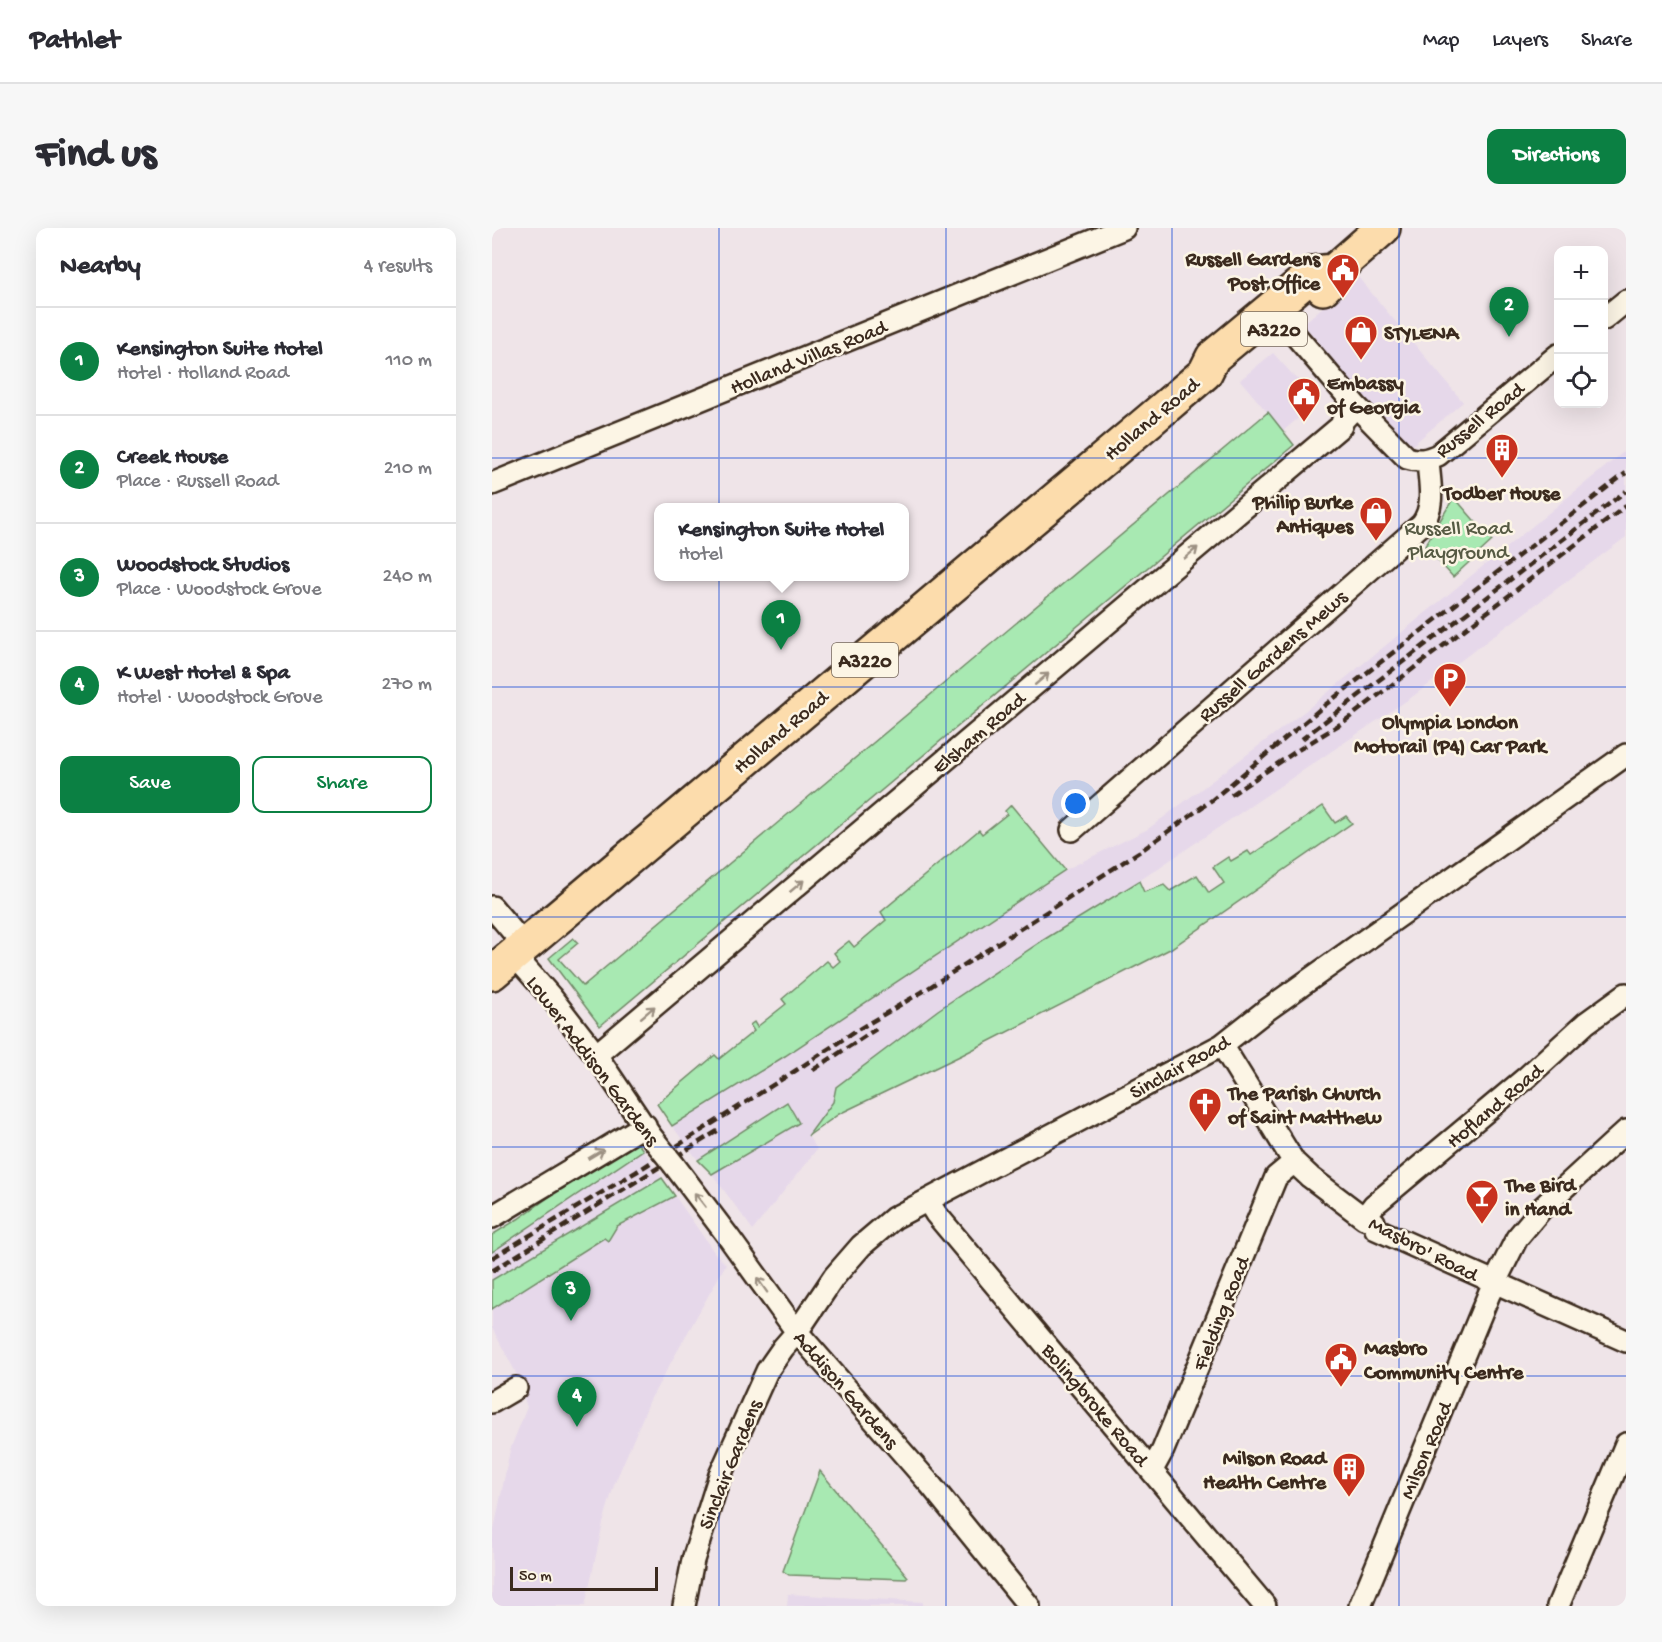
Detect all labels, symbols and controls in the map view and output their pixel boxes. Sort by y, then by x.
text: Pathlet [30,25,120,58]
text: Map [1423,29,1459,54]
text: Layers [1492,29,1548,54]
text: Share [1581,29,1632,54]
button: Directions [1487,129,1626,184]
text: Find us [36,132,156,181]
map controls [1554,246,1608,408]
button: + [1554,246,1608,300]
place label: Russell Gardens Post Office [1184,249,1321,298]
text: Nearby [60,252,141,283]
public building icon: Russell Gardens Post Office [1325,252,1361,299]
text: 4 results [364,256,432,279]
pin: 2 [1490,288,1528,337]
button: − [1554,300,1608,354]
road number: A3220 [1241,312,1307,346]
shop icon: STYLENA [1343,314,1379,361]
street label: Holland Villas Road [727,316,893,402]
place label: STYLENA [1384,323,1460,348]
text: Kensington Suite Hotel [117,337,323,363]
text: 1 [75,350,84,373]
text: 110 m [386,350,432,373]
button: locate [1554,354,1608,408]
text: Hotel · Holland Road [117,363,289,386]
street label: Holland Road [1100,372,1207,468]
place label: Embassy of Georgia [1326,373,1421,422]
public building icon: Embassy of Georgia [1286,376,1322,423]
street label: Russell Road [1432,377,1532,465]
building icon: Todber House [1484,432,1520,479]
text: Creek House [117,445,228,471]
text: 2 [75,458,84,481]
text: 210 m [384,458,432,481]
text: Place · Russell Road [117,471,279,494]
place label: Todber House [1442,483,1562,508]
place label: Philip Burke Antiques [1252,492,1354,541]
shop icon: Philip Burke Antiques [1358,495,1394,542]
popup [654,503,909,581]
text: Kensington Suite Hotel [679,518,884,544]
park label: Russell Road Playground [1404,518,1513,567]
text: Hotel [679,544,723,567]
one-way arrow [1183,546,1198,560]
text: Woodstock Studios [117,553,289,579]
text: 3 [74,566,85,589]
text: 240 m [382,566,432,589]
text: Place · Woodstock Grove [117,579,321,602]
street label: Russell Gardens Mews [1195,585,1355,729]
pin: 1 [762,600,800,650]
road number: A3220 [832,643,898,677]
text: K West Hotel & Spa [117,661,290,687]
parking icon: Olympia London Motorail (P4) Car Park [1432,661,1468,708]
one-way arrow [1034,672,1049,686]
text: 4 [75,674,84,697]
text: 270 m [382,674,432,697]
street label: Holland Road [729,685,836,781]
text: Hotel · Woodstock Grove [117,687,323,710]
street label: Elsham Road [928,687,1033,781]
place label: Olympia London Motorail (P4) Car Park [1354,712,1549,761]
button: Save [60,756,240,813]
button: Share [252,756,432,813]
your location [1061,789,1090,818]
one-way arrow [789,879,804,893]
street label: Lower Addison Gardens [519,972,664,1153]
one-way arrow [640,1005,656,1018]
street label: Sinclair Road [1126,1031,1237,1107]
street label: Hofland Road [1443,1059,1551,1155]
place label: The Parish Church of Saint Matthew [1226,1083,1382,1132]
church icon: The Parish Church of Saint Matthew [1187,1086,1223,1133]
one-way arrow [587,1147,604,1159]
place label: The Bird in Hand [1503,1175,1578,1224]
bar icon: The Bird in Hand [1464,1178,1500,1225]
one-way arrow [694,1192,707,1208]
street label: Masbro' Road [1363,1213,1483,1290]
street label: Fielding Road [1189,1252,1258,1376]
pin: 3 [552,1272,590,1321]
one-way arrow [756,1277,769,1293]
street label: Addison Gardens [786,1327,903,1456]
place label: Masbro Community Centre [1363,1338,1525,1387]
street label: Bolingbroke Road [1034,1339,1153,1474]
public building icon: Masbro Community Centre [1323,1341,1359,1388]
pin: 4 [558,1378,596,1427]
street label: Sinclair Gardens [695,1396,770,1534]
street label: Milson Road [1397,1397,1461,1504]
place label: Milson Road Health Centre [1203,1448,1329,1497]
building icon: Milson Road Health Centre [1331,1451,1367,1498]
scale bar [510,1564,658,1592]
text: 50 m [519,1568,552,1587]

